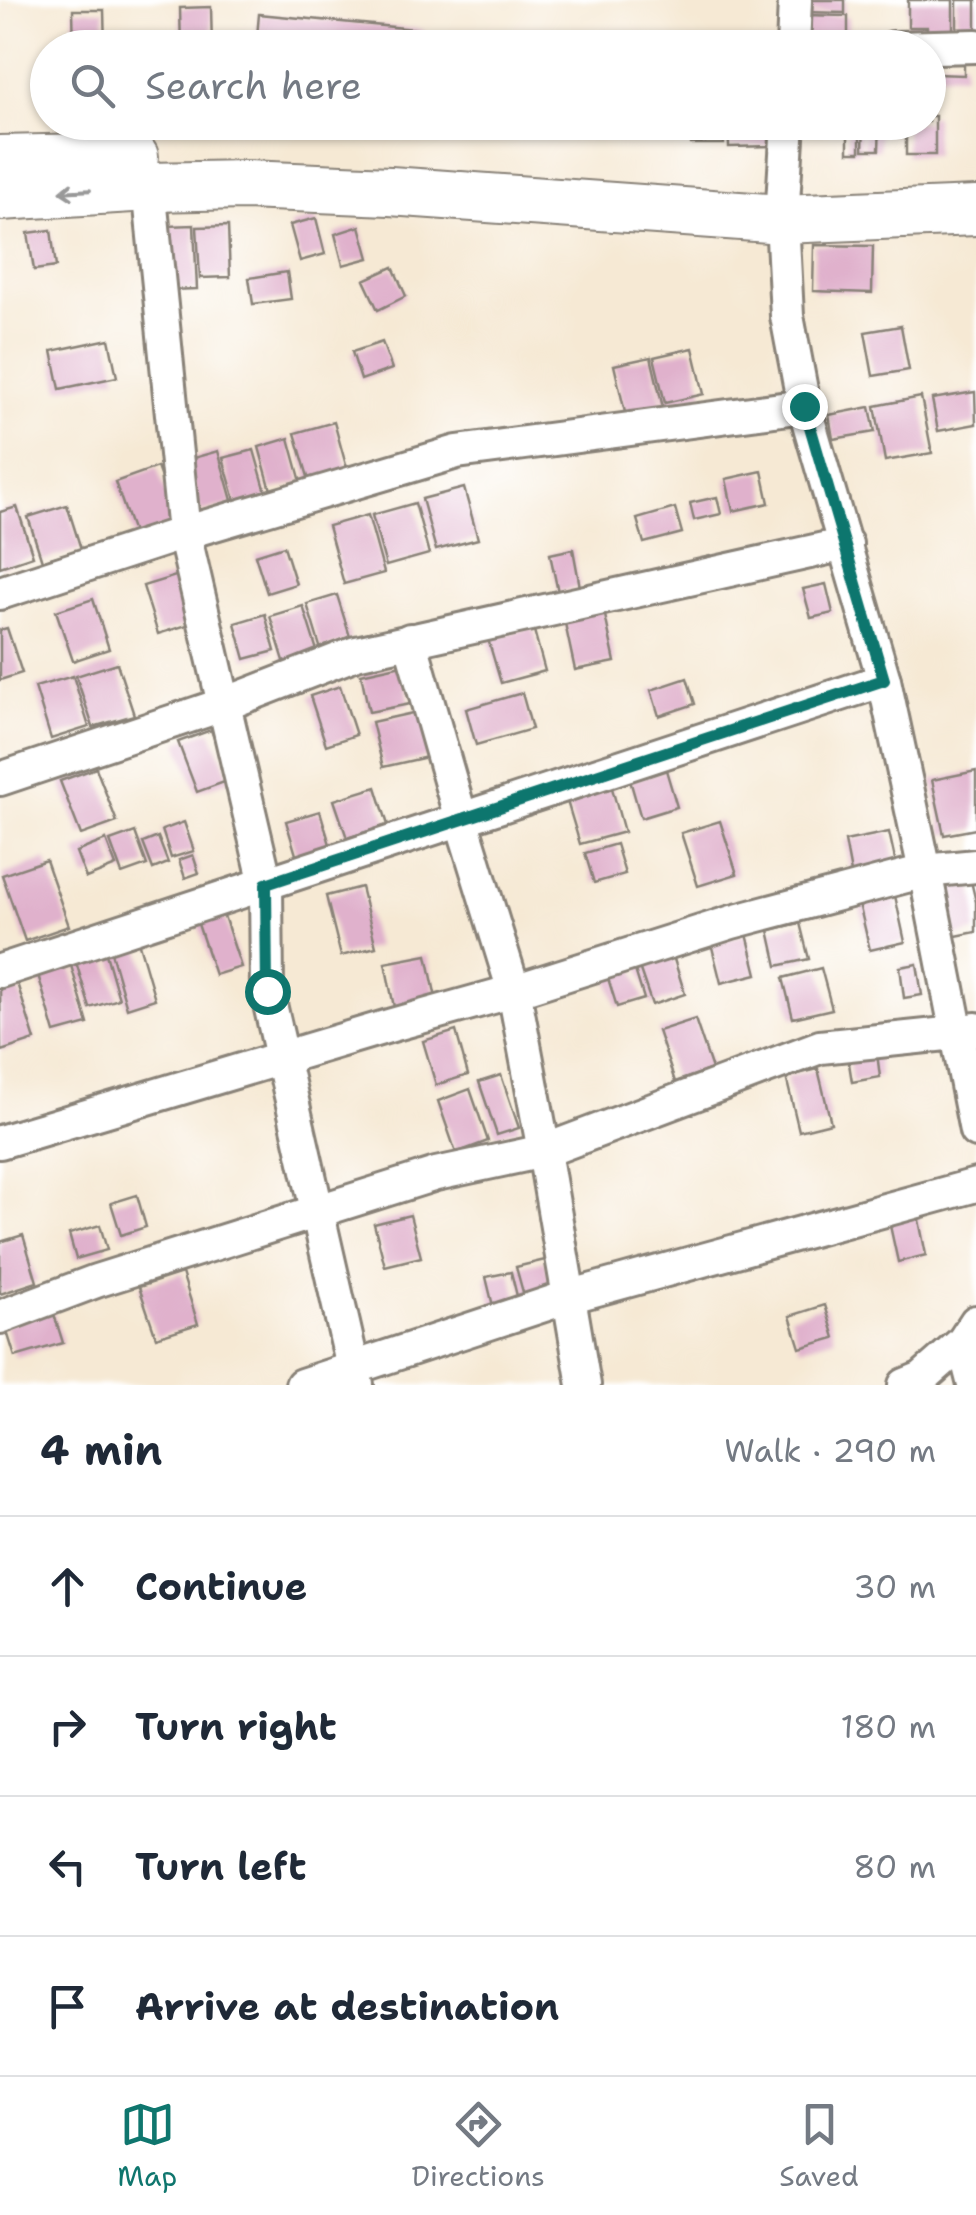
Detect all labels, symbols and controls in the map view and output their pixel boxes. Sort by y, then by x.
search box [30,30,946,140]
icon: search [65,58,120,113]
text: Search here [145,60,362,111]
one-way arrow [59,182,91,201]
route end [782,384,828,430]
route start [245,969,291,1015]
text: 4 min [40,1422,162,1478]
text: Walk · 290 m [724,1429,936,1472]
icon: ahead [40,1559,95,1614]
text: Continue [135,1561,307,1612]
text: 30 m [853,1565,936,1608]
icon: right [40,1699,95,1754]
text: Turn right [135,1701,337,1752]
text: 180 m [840,1705,936,1748]
icon: left [40,1839,95,1894]
text: Turn left [135,1841,307,1892]
text: 80 m [853,1845,936,1888]
icon: arrive [40,1979,95,2034]
text: Arrive at destination [135,1981,559,2032]
tab: Map [117,2097,177,2195]
tab: Directions [412,2097,545,2195]
tab: Saved [779,2097,859,2195]

